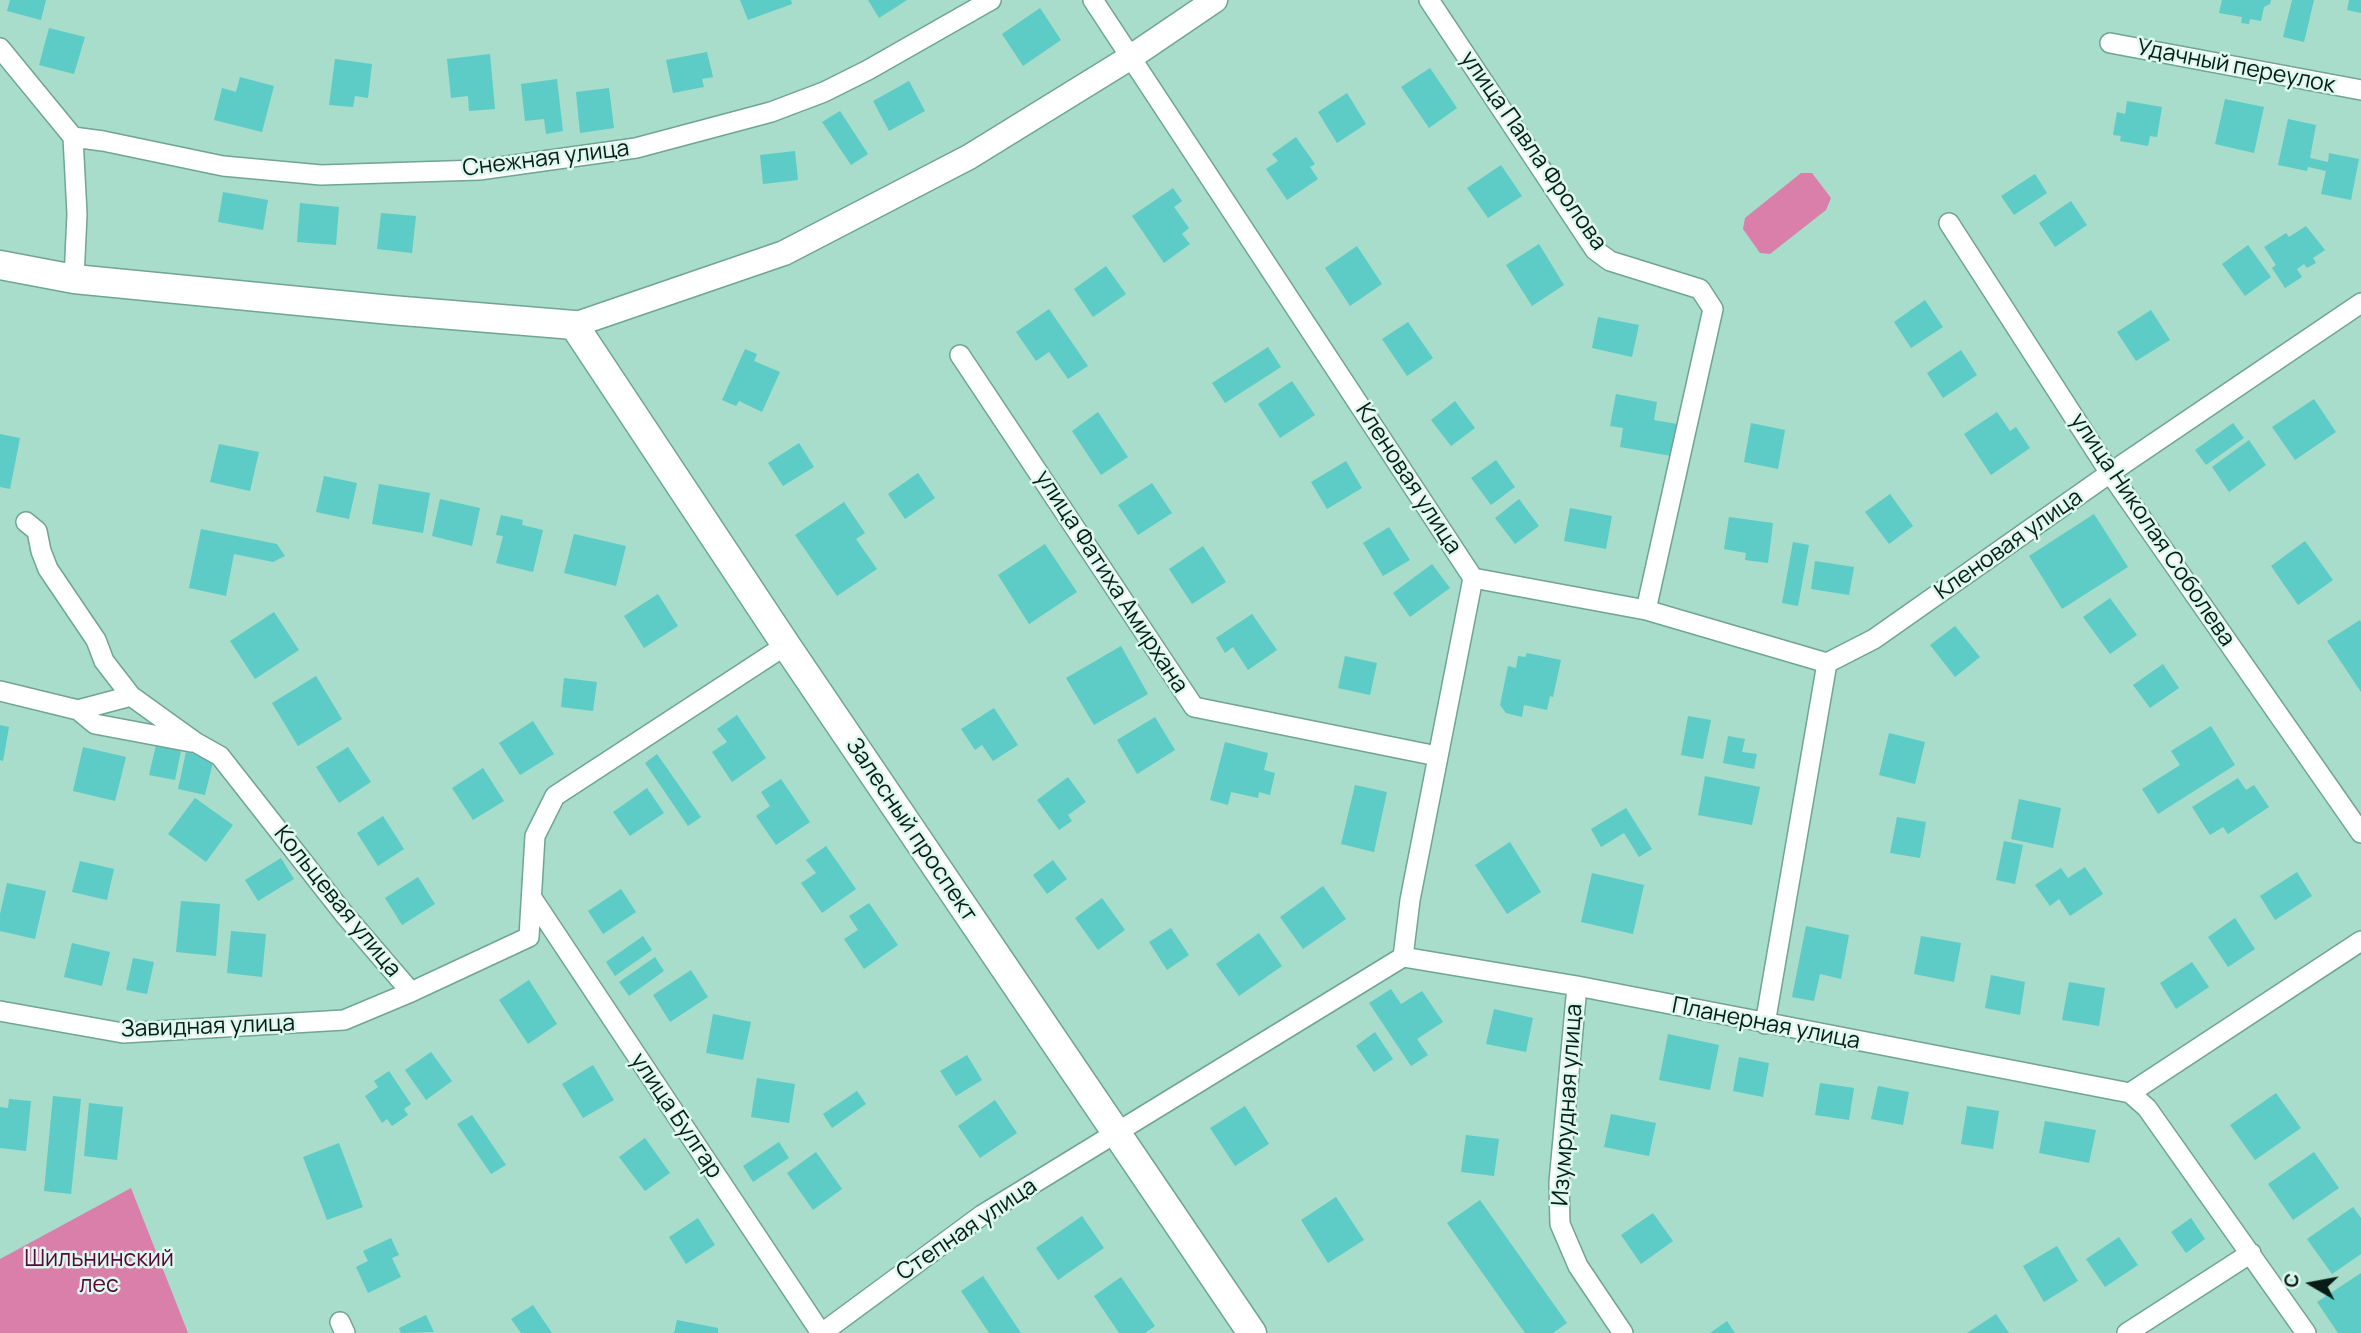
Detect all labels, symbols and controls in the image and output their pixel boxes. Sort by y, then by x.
street label: Удачный переулок [2134,34,2338,100]
street label: улица Павла Фролова [1454,46,1612,256]
street label: Снежная улица [461,135,631,183]
street label: Кленовая улица [1349,399,1467,559]
street label: улица Николая Соболева [2064,408,2240,652]
street label: улица Фатиха Амирхана [1029,465,1193,699]
street label: Кленовая улица [1930,484,2088,606]
street label: Залесный проспект [839,733,983,927]
street label: Кольцевая улица [268,821,406,983]
street label: Планерная улица [1670,992,1862,1056]
street label: Изумрудная улица [1547,1003,1589,1207]
street label: Завидная улица [120,1010,296,1044]
street label: улица Булгар [624,1048,728,1184]
street label: Степная улица [892,1173,1042,1287]
park label: Шильнинский лес [24,1246,174,1300]
north arrow [2277,1249,2347,1319]
text: С [2277,1271,2305,1290]

